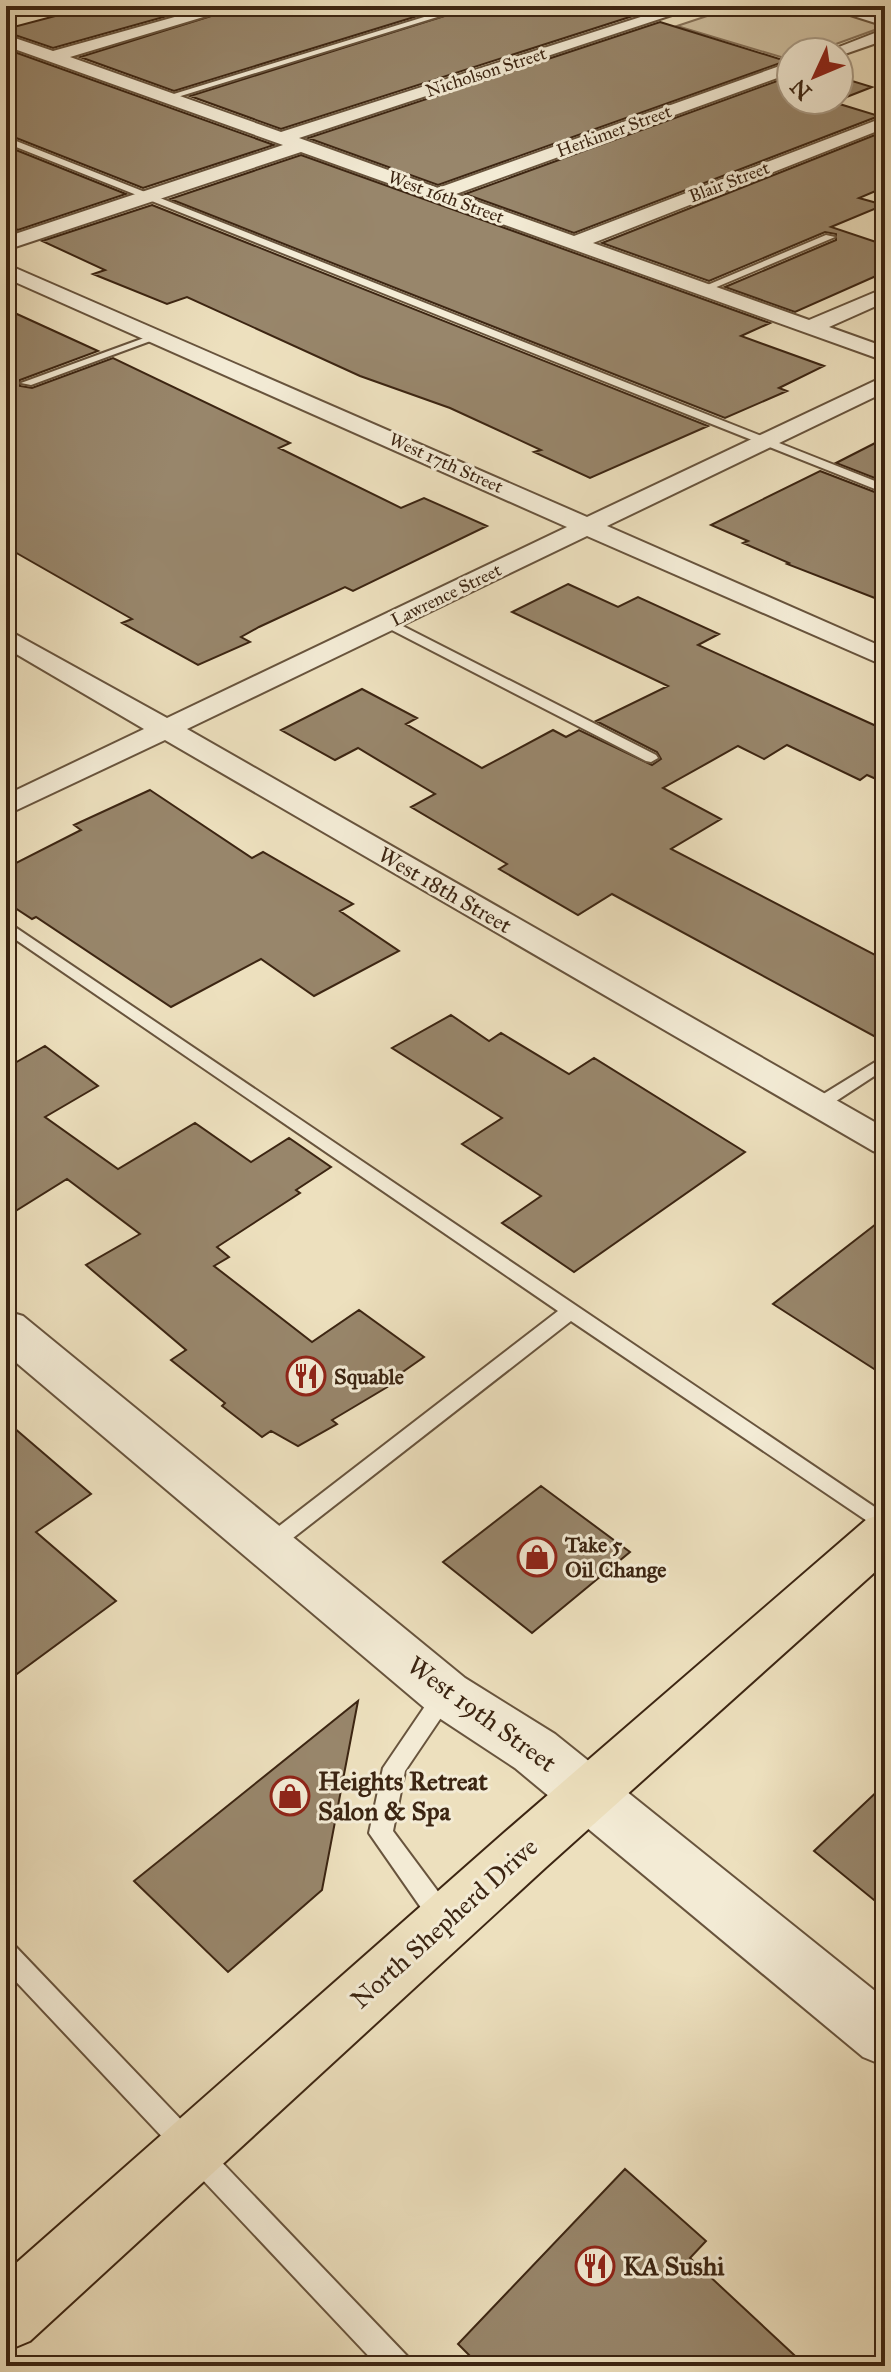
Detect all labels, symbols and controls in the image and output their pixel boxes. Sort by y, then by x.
north arrow [775,36,855,116]
street label: Nicholson Street [423,42,550,102]
text: N [785,73,817,106]
street label: Herkimer Street [554,100,675,162]
street label: Blair Street [686,156,773,207]
street label: West 16th Street [385,166,508,228]
street label: West 17th Street [386,428,507,498]
street label: Lawrence Street [387,559,505,631]
street label: West 18th Street [374,841,517,939]
restaurant icon: Squable [285,1355,327,1397]
place label: Squable [334,1363,404,1390]
place label: Take 5 Oil Change [564,1531,666,1583]
shop icon: Take 5 Oil Change [516,1536,558,1578]
street label: West 19th Street [401,1649,563,1779]
place label: Heights Retreat Salon & Spa [318,1765,488,1827]
shop icon: Heights Retreat Salon & Spa [269,1775,311,1817]
street label: North Shepherd Drive [344,1831,544,2015]
restaurant icon: KA Sushi [574,2245,616,2287]
place label: KA Sushi [623,2250,725,2282]

